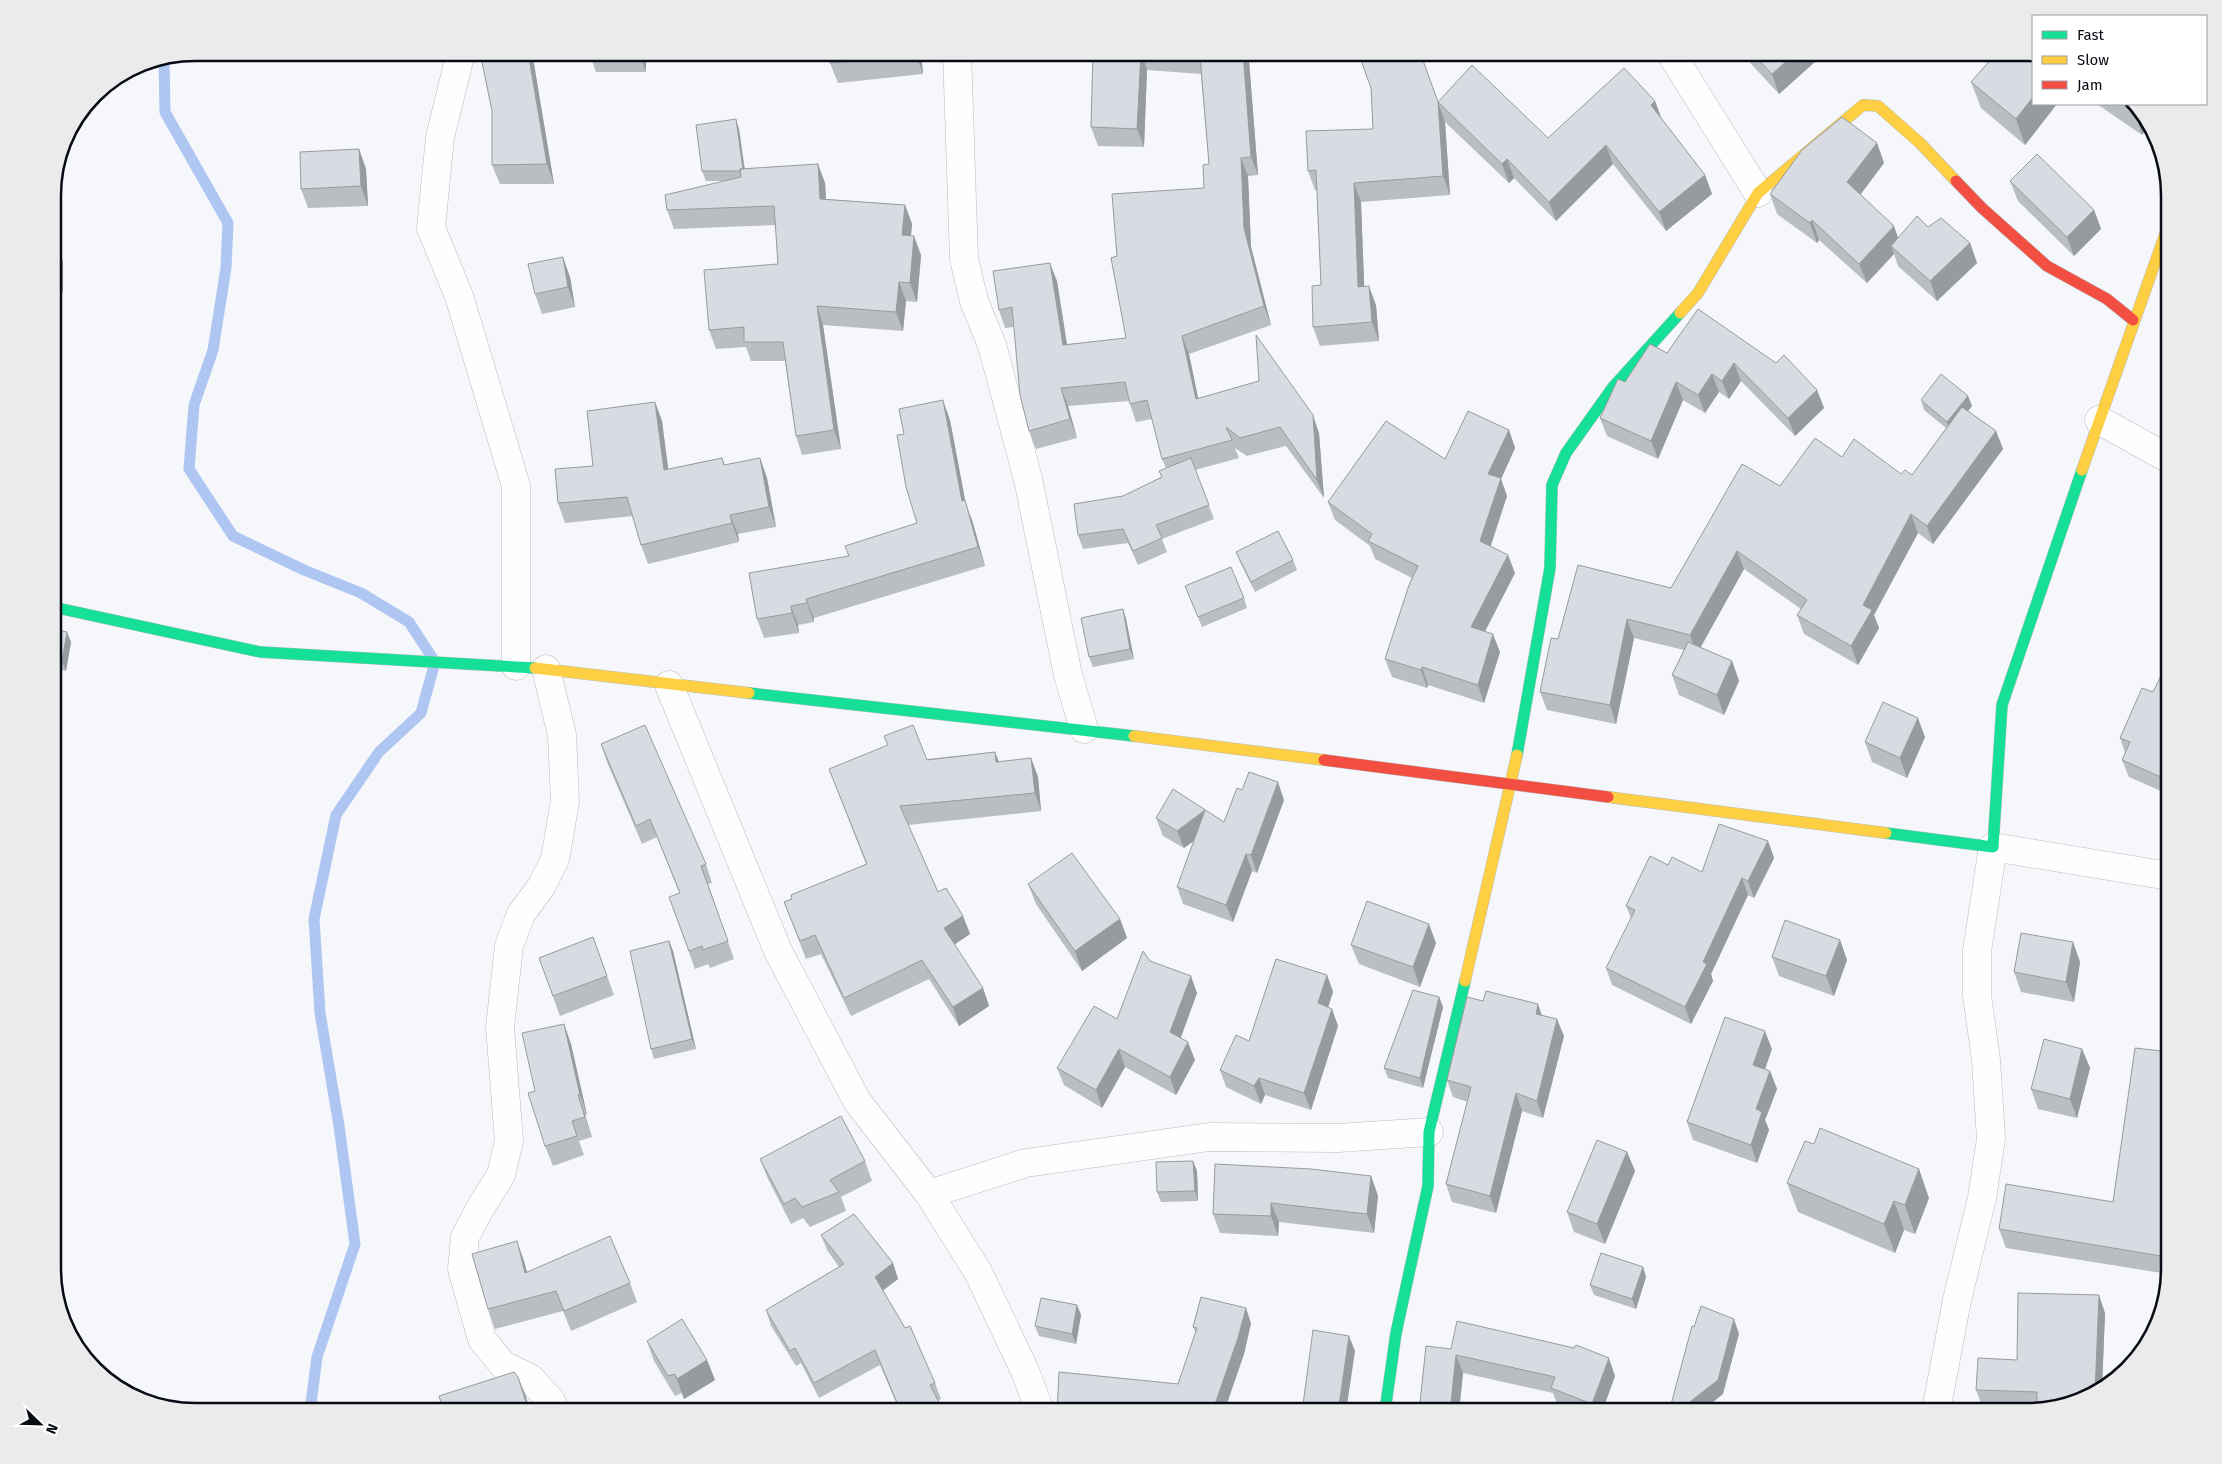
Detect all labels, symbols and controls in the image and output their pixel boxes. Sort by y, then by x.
legend [2032,15,2207,105]
text: Fast [2077,26,2104,44]
text: Slow [2077,51,2109,69]
text: Jam [2077,76,2103,94]
north arrow [15,1399,65,1449]
text: N [42,1421,61,1436]

